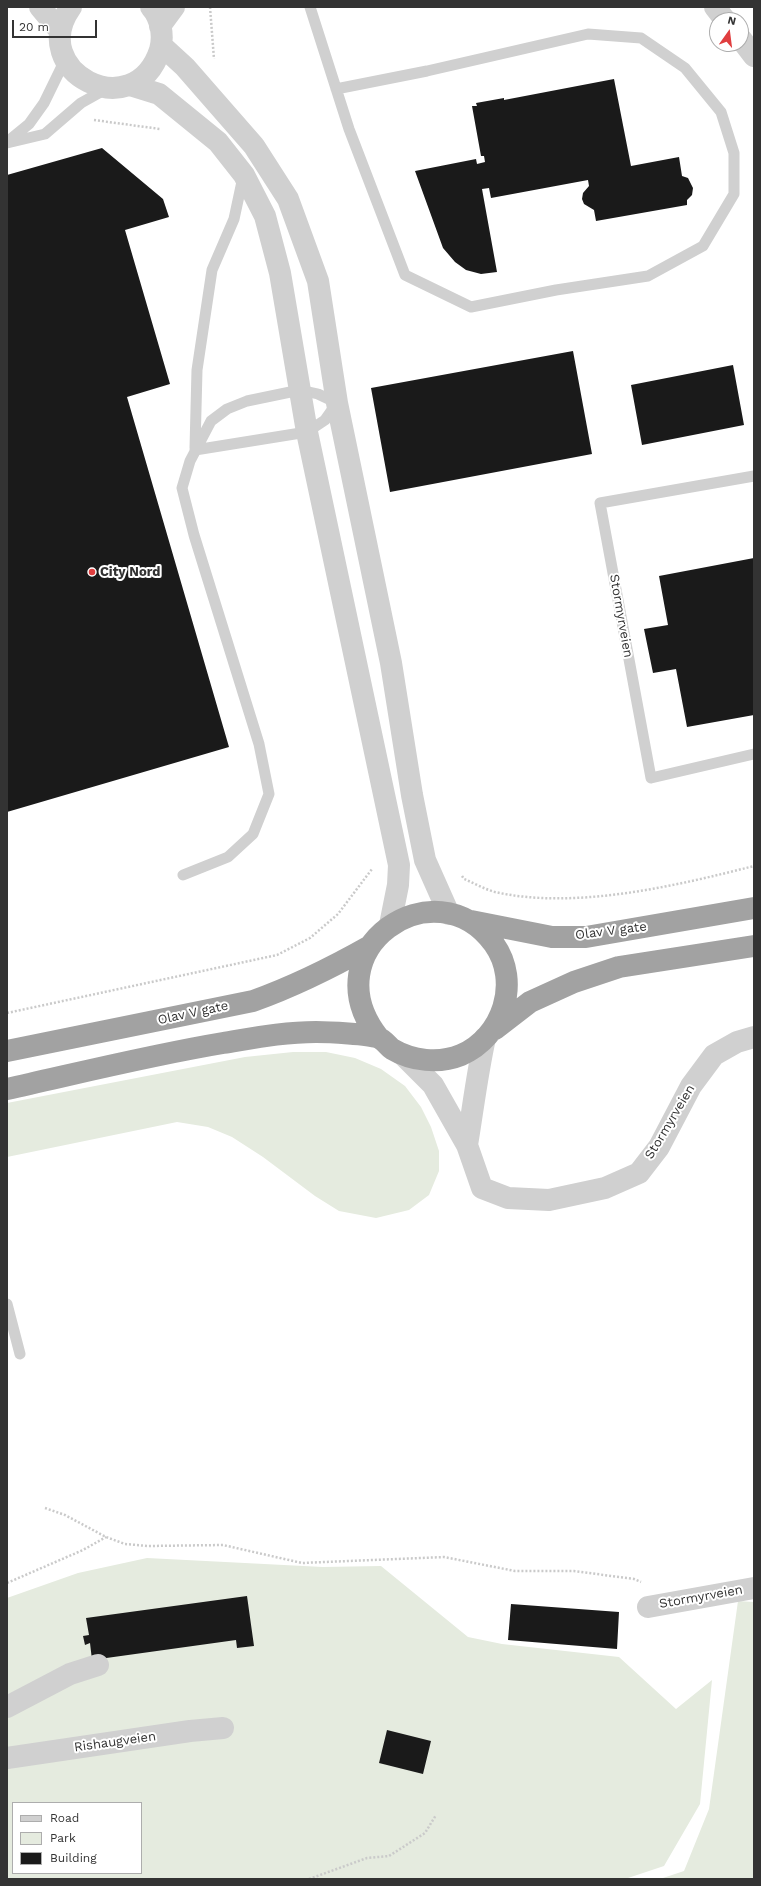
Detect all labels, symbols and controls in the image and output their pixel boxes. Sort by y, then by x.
scale bar [14,12,99,38]
north arrow [709,12,749,52]
text: N [726,14,737,28]
text: 20 m [19,20,49,34]
place label: City Nord [100,564,160,580]
marker: City Nord [87,567,97,577]
street label: Stormyrveien [606,573,636,659]
street label: Olav V gate [574,919,648,943]
street label: Olav V gate [156,998,230,1028]
street label: Stormyrveien [642,1082,698,1162]
street label: Stormyrveien [658,1582,744,1612]
street label: Rishaugveien [73,1729,157,1755]
legend [12,1802,142,1874]
text: Road [50,1811,79,1825]
text: Park [50,1831,76,1845]
text: Building [50,1851,97,1865]

